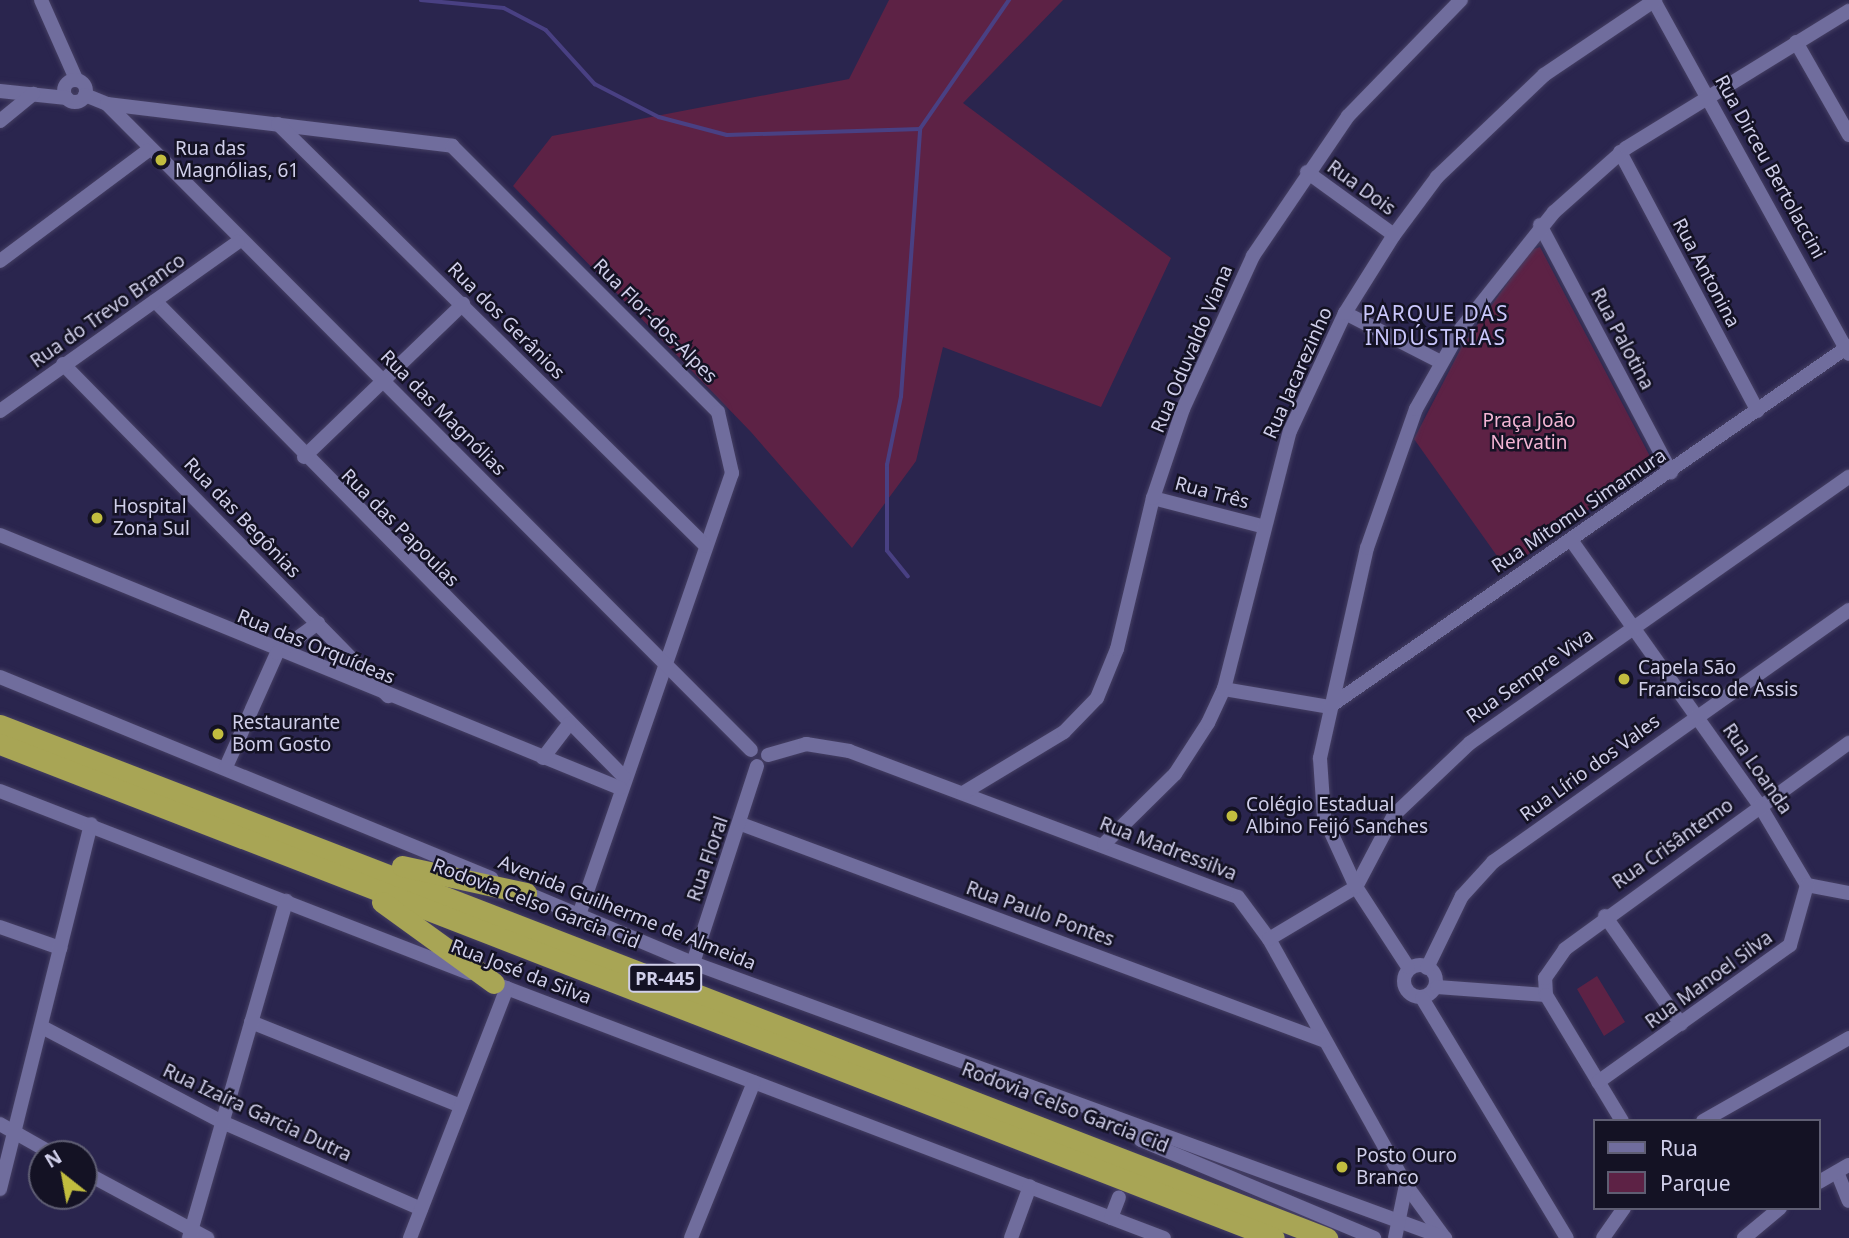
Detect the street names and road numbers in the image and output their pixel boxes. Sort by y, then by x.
street label: Rua Dirceu Bertolaccini [1710,71,1830,263]
street label: Rua Dois [1323,156,1399,220]
street label: Rua Antonina [1668,214,1744,332]
street label: Rua do Trevo Branco [26,249,190,373]
street label: Rua Flor-dos-Alpes [588,254,722,388]
street label: Rua dos Gerânios [443,258,569,384]
street label: Rua Oduvaldo Viana [1146,262,1238,436]
street label: Rua Palotina [1586,284,1658,394]
street label: Rua Jacarezinho [1259,304,1337,442]
street label: Rua das Magnólias [376,346,510,480]
street label: Rua Mitomu Simamura [1487,444,1671,578]
street label: Rua das Begônias [179,453,305,583]
street label: Rua das Papoulas [336,464,464,592]
street label: Rua Três [1172,472,1252,514]
street label: Rua das Orquídeas [234,605,398,689]
street label: Rua Sempre Viva [1462,624,1598,728]
street label: Rua Lírio dos Vales [1516,710,1664,826]
street label: Rua Loanda [1717,719,1797,819]
street label: Rua Crisântemo [1608,794,1738,894]
street label: Rua Madressilva [1096,812,1240,886]
street label: Rua Floral [683,813,733,905]
street label: Avenida Guilherme de Almeida [495,851,759,975]
street label: Rodovia Celso Garcia Cid [429,854,643,954]
street label: Rua Paulo Pontes [963,877,1117,951]
street label: Rua Manoel Silva [1641,926,1777,1034]
street label: Rua José da Silva [448,935,594,1009]
road number: PR-445 [626,964,704,993]
street label: Rodovia Celso Garcia Cid [958,1058,1172,1158]
street label: Rua Izaíra Garcia Dutra [159,1059,355,1167]

